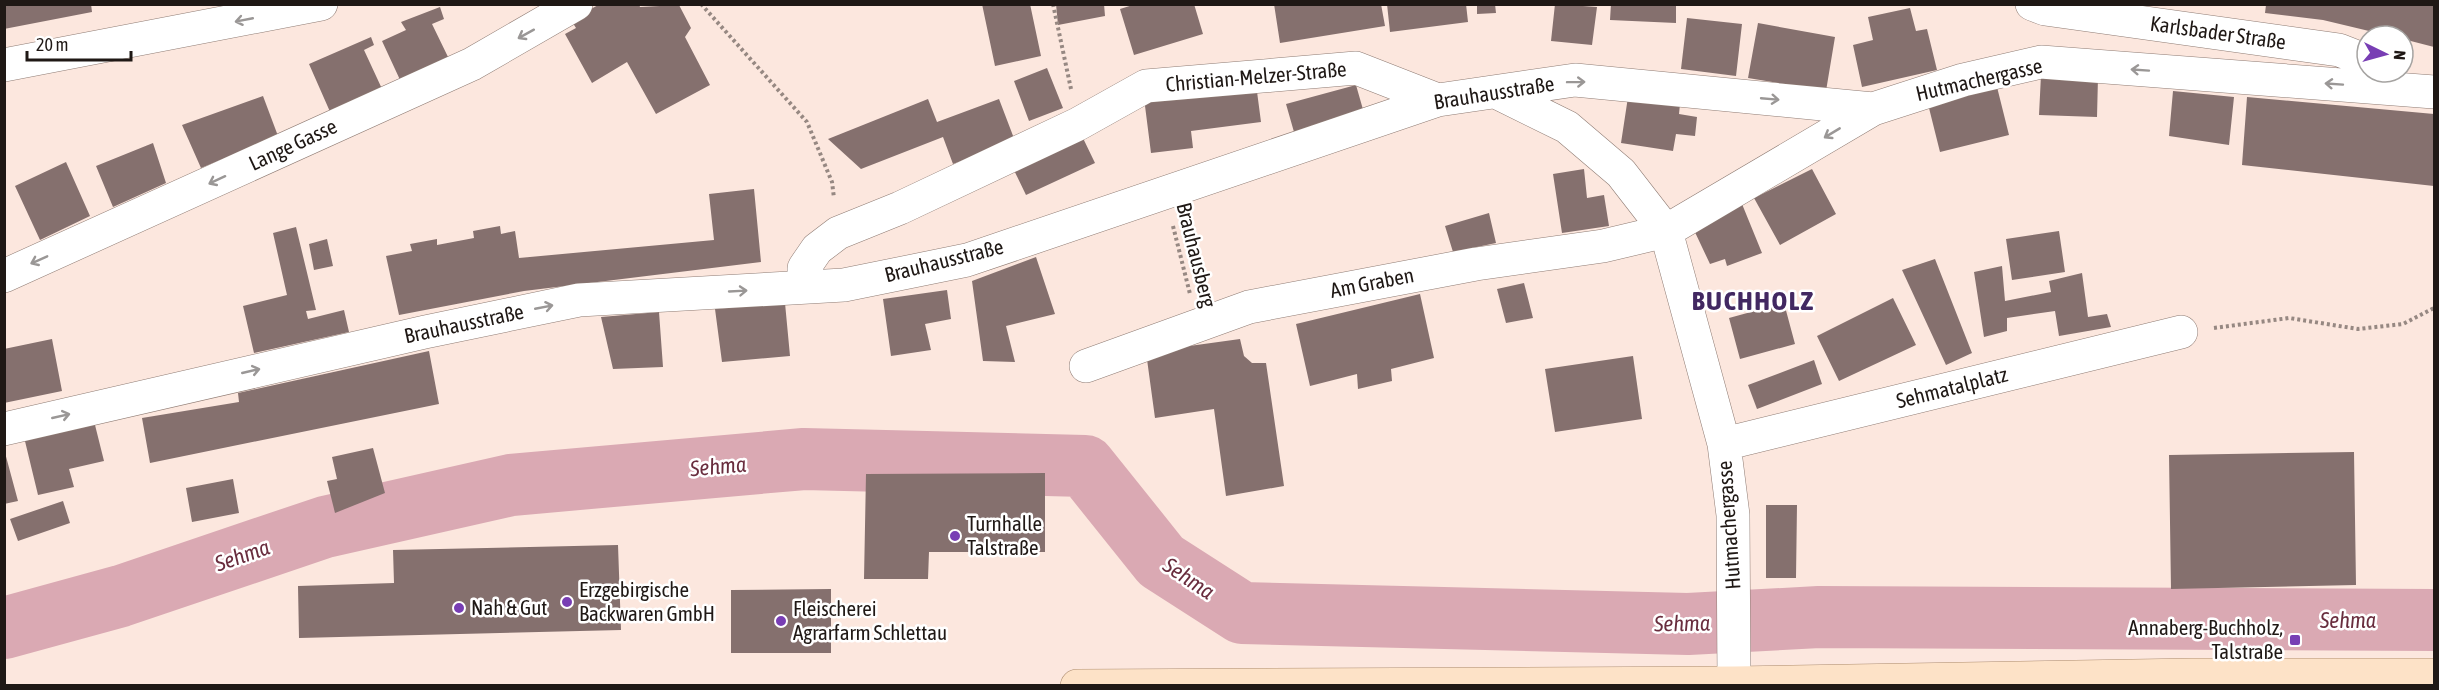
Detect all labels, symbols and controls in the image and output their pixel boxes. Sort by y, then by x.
street label: Karlsbader Straße [2149,11,2288,53]
one-way arrow [234,15,254,26]
scale bar [27,24,130,62]
north arrow [2355,24,2415,84]
one-way arrow [518,28,535,40]
text: 20 m [36,34,68,55]
text: N [2391,50,2409,61]
street label: Hutmachergasse [1913,53,2044,105]
street label: Christian-Melzer-Straße [1164,56,1347,96]
one-way arrow [2130,64,2150,75]
street label: Brauhausstraße [1432,71,1556,113]
one-way arrow [1566,76,1586,87]
one-way arrow [2325,78,2345,89]
one-way arrow [1760,94,1780,105]
street label: Lange Gasse [245,113,340,175]
one-way arrow [1824,128,1841,140]
one-way arrow [208,174,226,186]
street label: Brauhausberg [1172,200,1222,310]
street label: Brauhausstraße [882,234,1006,286]
one-way arrow [30,256,48,267]
street label: Am Graben [1328,262,1416,302]
one-way arrow [728,285,748,296]
district label: BUCHHOLZ [1692,285,1814,316]
street label: Brauhausstraße [402,299,526,347]
one-way arrow [534,301,554,312]
street label: Sehmatalplatz [1894,362,2010,412]
one-way arrow [242,365,261,377]
one-way arrow [52,409,71,421]
water label: Sehma [688,451,747,481]
street label: Hutmachergasse [1712,460,1744,590]
place label: Turnhalle Talstraße [967,511,1042,559]
marker: Turnhalle Talstraße [948,529,962,543]
water label: Sehma [210,534,273,577]
water label: Sehma [1158,551,1219,604]
place label: Erzgebirgische Backwaren GmbH [579,577,715,625]
place label: Nah & Gut [471,595,547,619]
marker: Erzgebirgische Backwaren GmbH [560,595,574,609]
place label: Fleischerei Agrarfarm Schlettau [793,596,947,644]
marker: Nah & Gut [452,601,466,615]
water label: Sehma [2319,607,2376,633]
water label: Sehma [1653,610,1710,637]
marker: Fleischerei Agrarfarm Schlettau [774,614,788,628]
place label: Annaberg-Buchholz, Talstraße [2128,615,2283,663]
marker: Annaberg-Buchholz, Talstraße [2288,633,2302,647]

